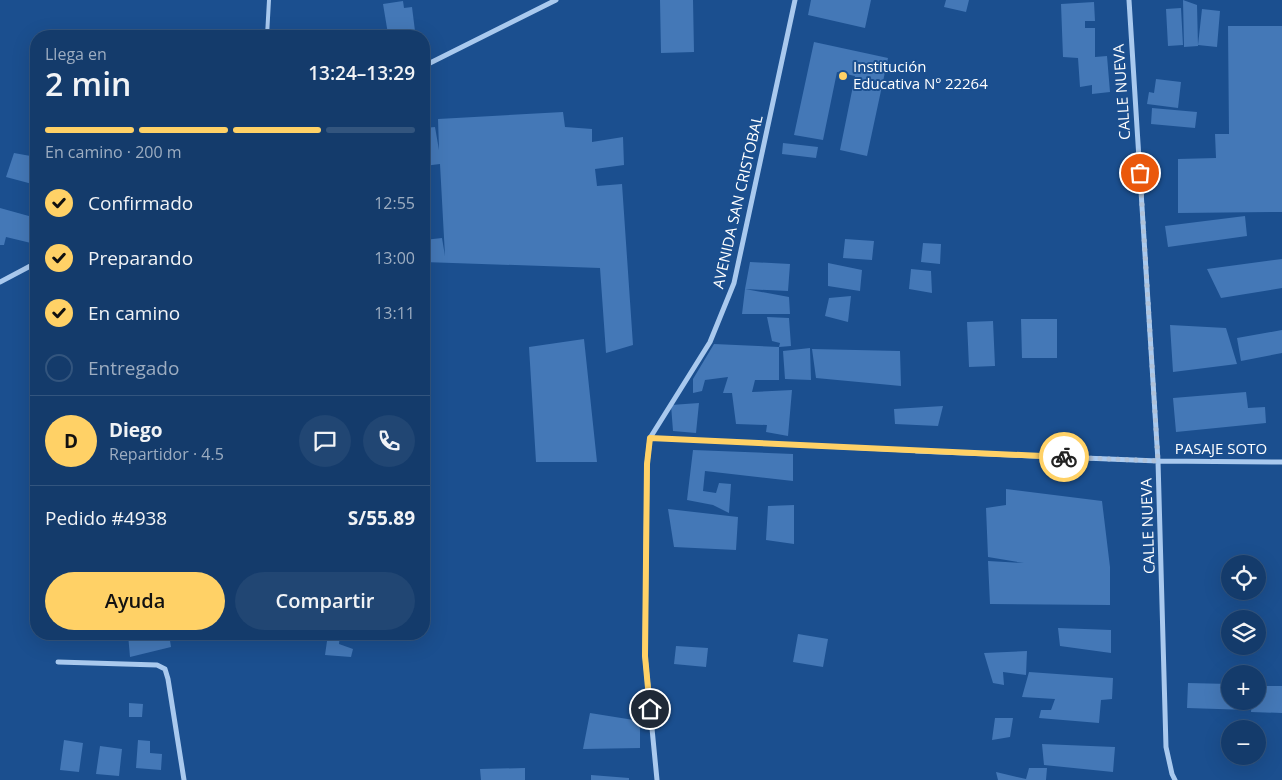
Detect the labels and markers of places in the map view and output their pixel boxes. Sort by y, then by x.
place label: Institución Educativa Nº 22264 [853,56,988,93]
marker: Institución Educativa Nº 22264 [837,70,849,82]
pin [1119,152,1161,194]
pin [629,688,671,730]

